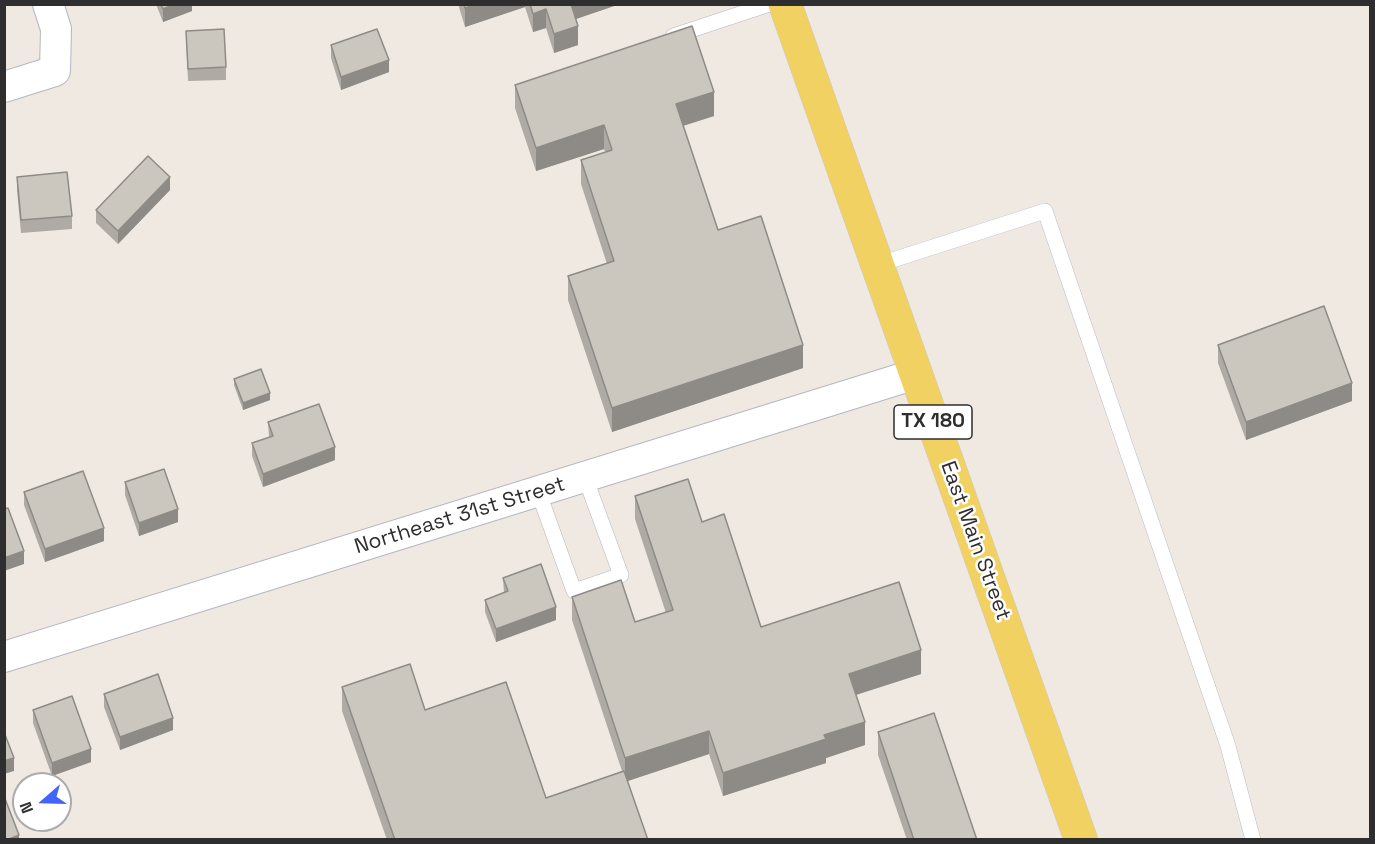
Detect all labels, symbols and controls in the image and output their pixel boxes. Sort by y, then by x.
road number: TX 180 [894,405,972,439]
street label: East Main Street [935,458,1015,624]
street label: Northeast 31st Street [352,472,568,560]
north arrow [12,772,72,832]
text: N [15,799,38,816]

